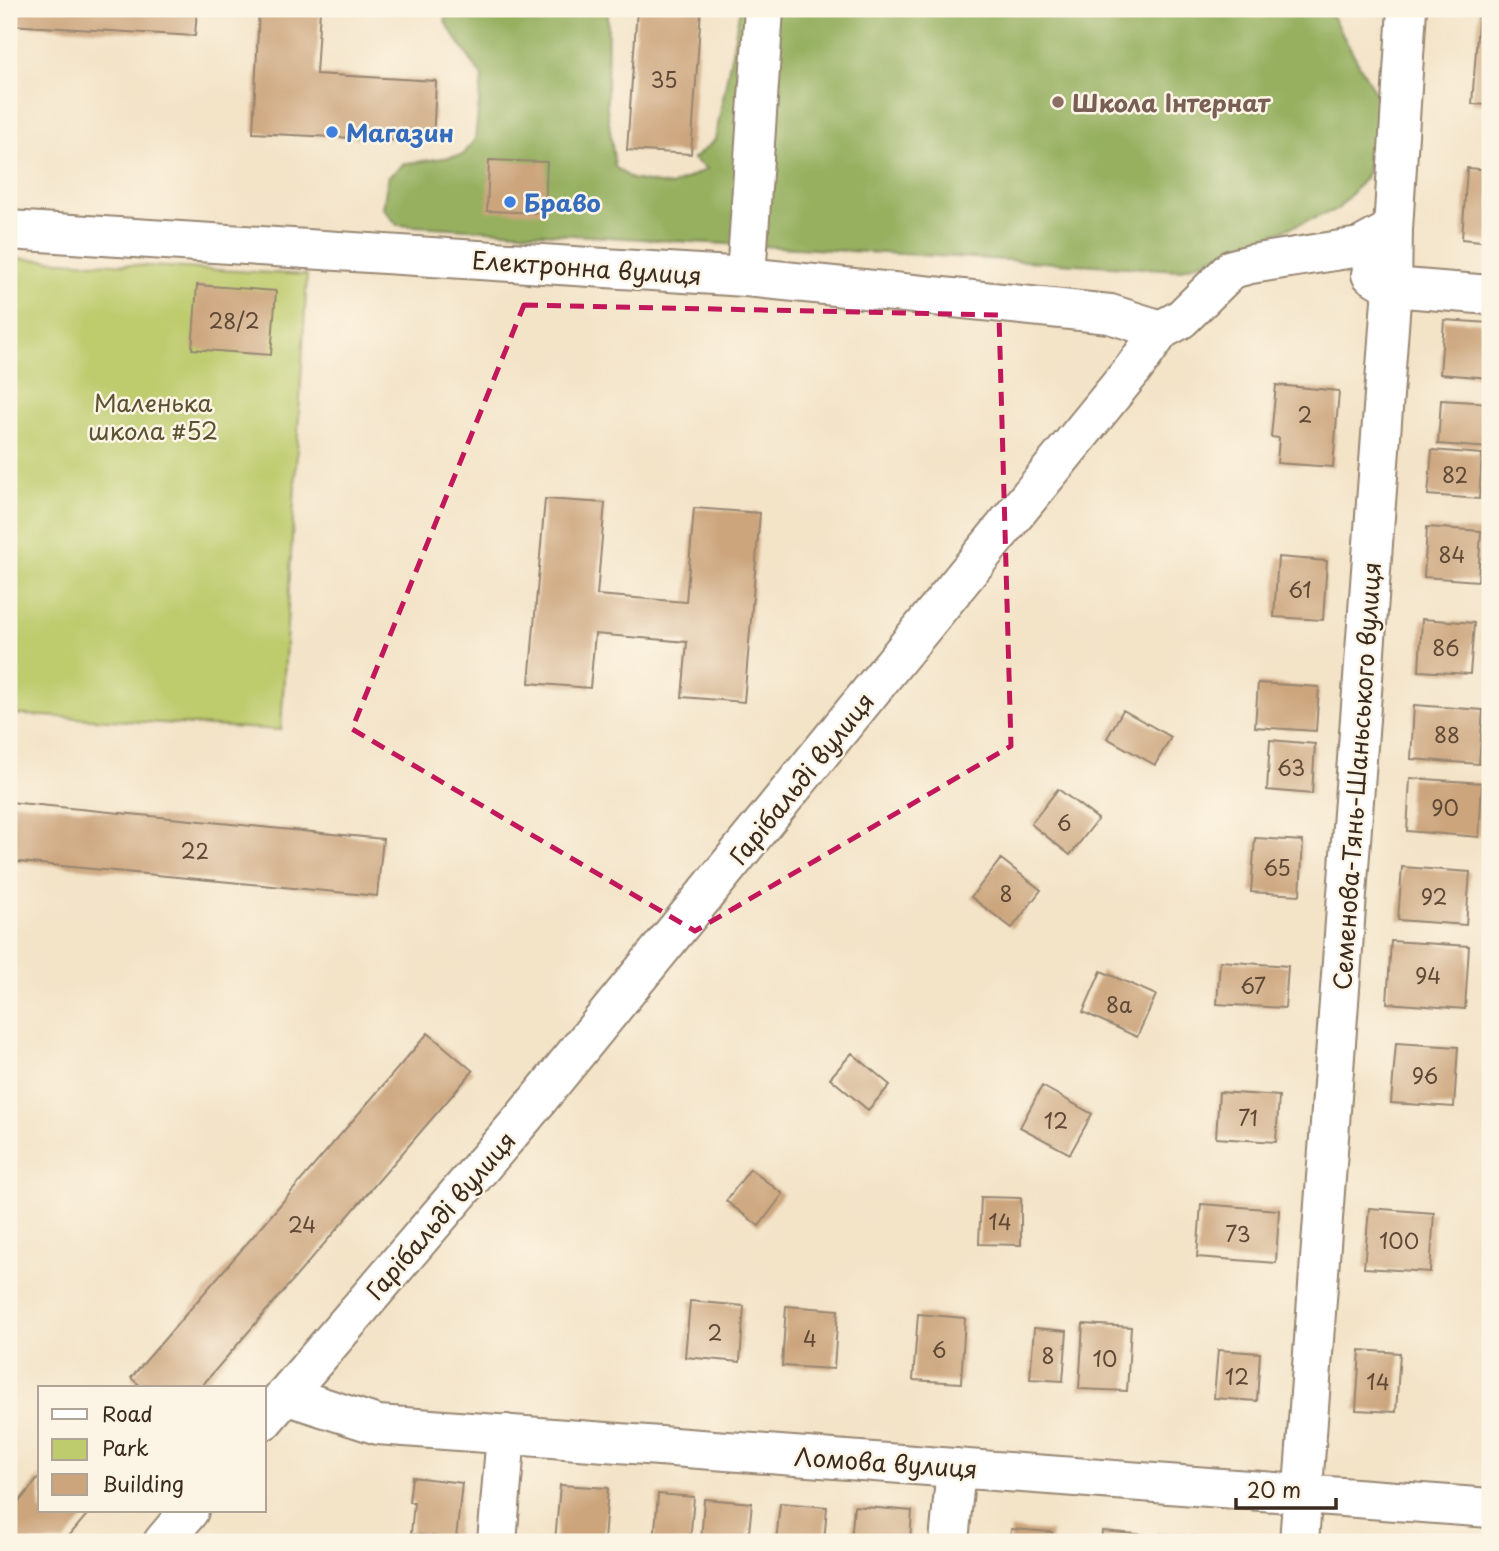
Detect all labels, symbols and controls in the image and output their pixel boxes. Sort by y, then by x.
house number: 35 [651,63,677,95]
place label: Школа Інтернат [1072,84,1272,120]
marker: Школа Інтернат [1050,94,1066,110]
place label: Магазин [346,114,454,150]
marker: Магазин [324,124,340,140]
place label: Браво [524,184,601,220]
marker: Браво [502,194,518,210]
street label: Електронна вулиця [471,241,703,293]
house number: 28/2 [208,304,260,336]
park label: Маленька школа #52 [88,384,218,448]
house number: 2 [1298,398,1312,430]
house number: 82 [1442,458,1468,490]
house number: 84 [1438,538,1466,570]
street label: Семенова-Тянь-Шаньського вулиця [1323,561,1389,991]
house number: 61 [1288,573,1312,605]
house number: 86 [1432,631,1460,663]
street label: Гарібальді вулиця [720,684,882,872]
house number: 88 [1434,718,1460,750]
house number: 63 [1277,751,1305,783]
house number: 90 [1431,791,1459,823]
house number: 6 [1057,806,1071,838]
house number: 22 [181,834,209,866]
house number: 65 [1263,851,1291,883]
house number: 8 [999,877,1013,909]
house number: 92 [1421,880,1447,912]
house number: 94 [1415,959,1441,991]
house number: 67 [1240,969,1266,1001]
house number: 8а [1106,988,1132,1020]
house number: 96 [1412,1059,1438,1091]
house number: 71 [1238,1101,1258,1133]
house number: 12 [1044,1104,1068,1136]
street label: Гарібальді вулиця [357,1123,523,1307]
house number: 14 [988,1205,1012,1237]
house number: 24 [288,1208,316,1240]
house number: 73 [1225,1217,1251,1249]
house number: 100 [1379,1224,1419,1256]
house number: 2 [708,1316,722,1348]
house number: 4 [803,1322,817,1354]
house number: 6 [932,1333,946,1365]
house number: 8 [1041,1339,1055,1371]
house number: 10 [1093,1342,1117,1374]
house number: 12 [1225,1360,1249,1392]
house number: 14 [1366,1365,1390,1397]
legend [38,1386,266,1512]
text: Road [102,1397,153,1429]
text: Park [102,1431,149,1463]
street label: Ломова вулиця [793,1438,979,1486]
text: Building [102,1467,184,1499]
scale bar [1236,1467,1336,1511]
text: 20 m [1247,1473,1301,1505]

